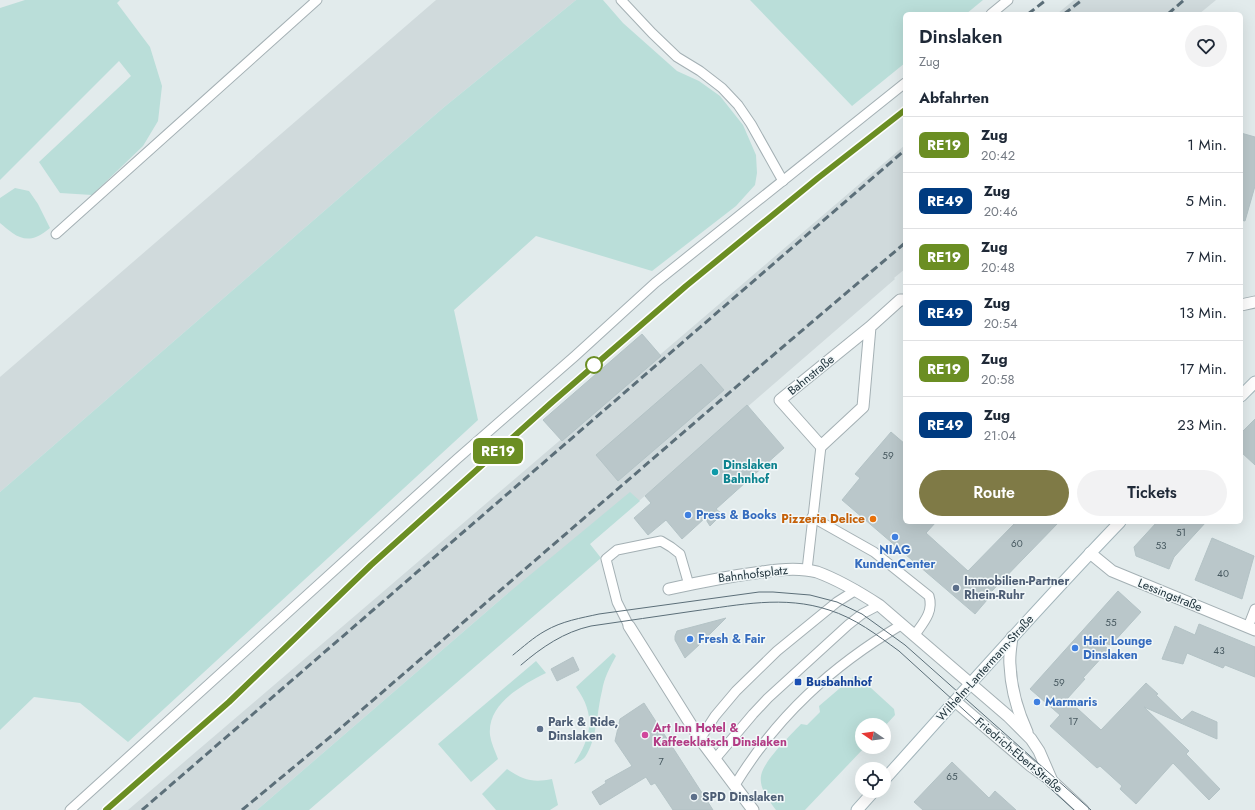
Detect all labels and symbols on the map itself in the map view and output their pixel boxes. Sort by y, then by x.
street label: Bahnstraße [784,350,838,400]
unlabelled marker [585,356,603,374]
line badge: RE19 [470,438,526,464]
house number: 59 [882,448,894,463]
place label: Dinslaken Bahnhof [723,456,778,488]
marker: Dinslaken Bahnhof [710,467,720,477]
place label: Press & Books [696,506,777,524]
marker: Press & Books [683,510,693,520]
place label: Pizzeria Delice [781,510,865,528]
marker: Pizzeria Delice [868,514,878,524]
house number: 51 [1176,525,1186,540]
marker: NIAG KundenCenter [890,532,900,542]
house number: 60 [1011,536,1023,551]
house number: 53 [1155,538,1167,553]
place label: NIAG KundenCenter [855,541,935,573]
street label: Bahnhofsplatz [717,561,789,587]
house number: 40 [1217,566,1229,581]
place label: Immobilien-Partner Rhein-Ruhr [964,572,1069,604]
street label: Lessingstraße [1135,574,1205,616]
marker: Immobilien-Partner Rhein-Ruhr [951,583,961,593]
street label: Wilhelm-Lantermann-Straße [932,611,1038,725]
house number: 55 [1105,615,1117,630]
place label: Fresh & Fair [698,630,766,648]
place label: Hair Lounge Dinslaken [1083,632,1152,664]
marker: Fresh & Fair [685,634,695,644]
marker: Hair Lounge Dinslaken [1070,643,1080,653]
house number: 43 [1213,643,1225,658]
place label: Busbahnhof [806,673,873,691]
house number: 59 [1053,675,1065,690]
marker: Busbahnhof [793,677,803,687]
place label: Marmaris [1045,693,1098,711]
marker: Marmaris [1032,697,1042,707]
place label: Park & Ride, Dinslaken [548,713,618,745]
street label: Friedrich-Ebert-Straße [971,713,1067,797]
house number: 17 [1068,714,1079,729]
north arrow [855,718,891,754]
place label: Art Inn Hotel & Kaffeeklatsch Dinslaken [652,719,787,751]
marker: Park & Ride, Dinslaken [535,724,545,734]
marker: Art Inn Hotel & Kaffeeklatsch Dinslaken [640,730,650,740]
house number: 7 [658,754,664,769]
house number: 65 [946,769,958,784]
place label: SPD Dinslaken [702,788,784,806]
marker: SPD Dinslaken [689,792,699,802]

